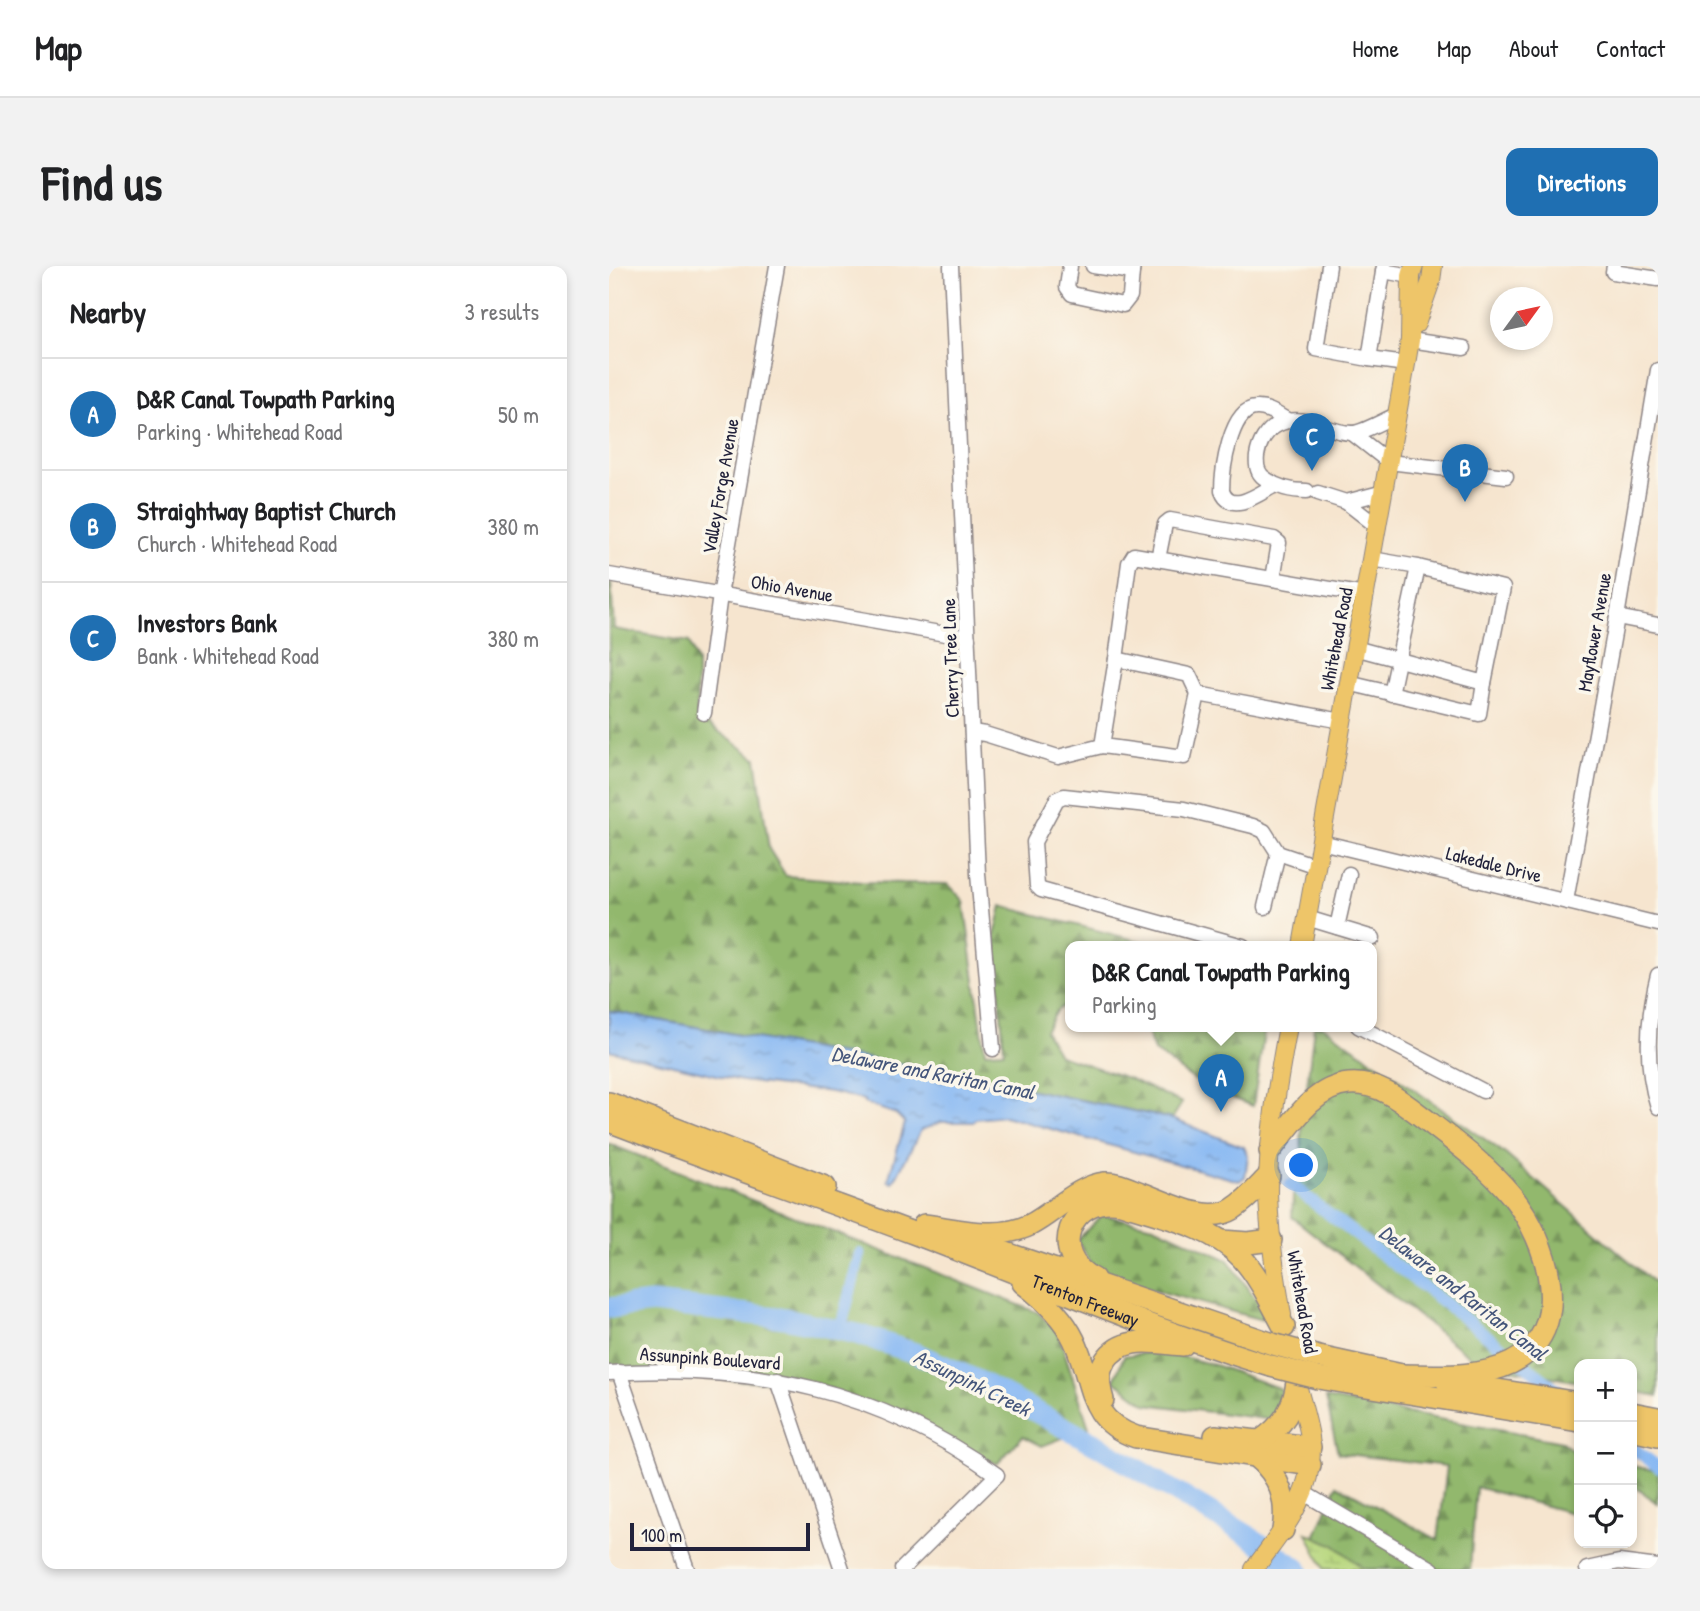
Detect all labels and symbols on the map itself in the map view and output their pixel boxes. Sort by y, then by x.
north arrow [1490,287,1553,350]
pin: C [1289,413,1335,471]
street label: Valley Forge Avenue [695,416,745,556]
pin: B [1442,444,1488,502]
street label: Ohio Avenue [749,568,836,608]
street label: Mayflower Avenue [1571,570,1617,694]
street label: Whitehead Road [1313,585,1359,693]
street label: Cherry Tree Lane [935,597,965,718]
street label: Lakedale Drive [1444,840,1545,889]
water label: Delaware and Raritan Canal [829,1039,1038,1107]
pin: A [1198,1054,1244,1112]
your location [1284,1148,1318,1182]
water label: Delaware and Raritan Canal [1373,1218,1554,1368]
street label: Whitehead Road [1281,1249,1325,1356]
street label: Trenton Freeway [1028,1268,1143,1333]
street label: Assunpink Boulevard [639,1340,782,1376]
water label: Assunpink Creek [909,1342,1037,1424]
scale bar [630,1520,810,1552]

